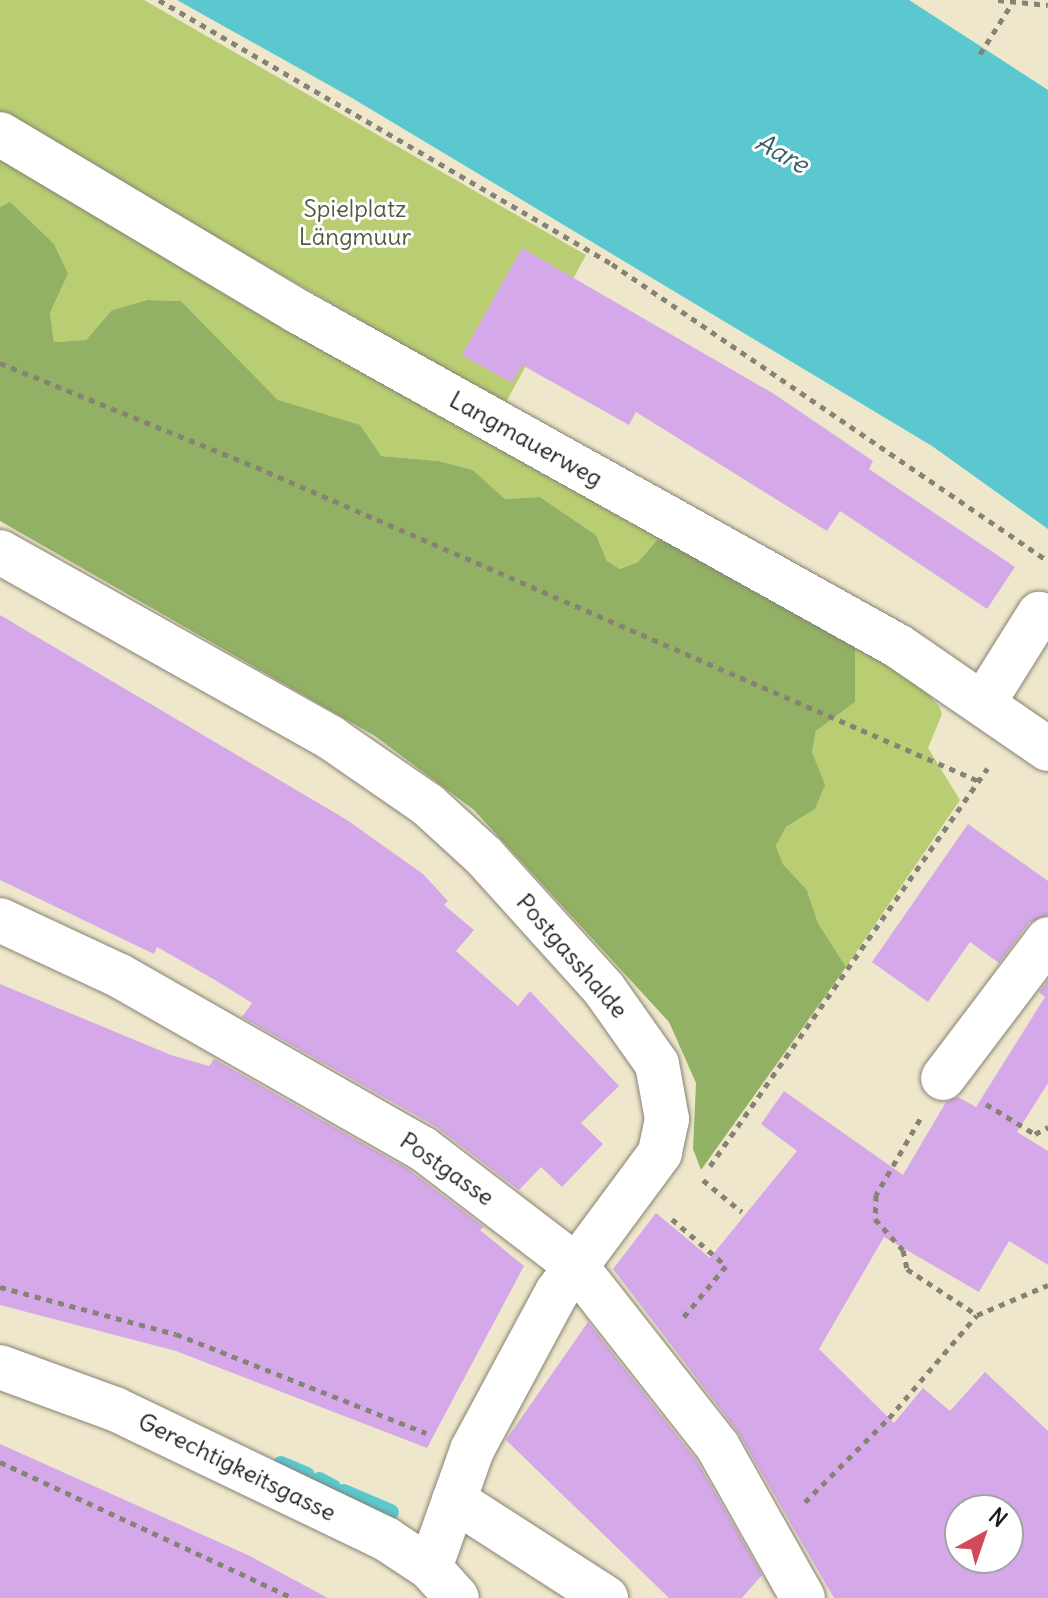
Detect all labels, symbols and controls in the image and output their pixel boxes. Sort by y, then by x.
water label: Aare [750,126,814,180]
park label: Spielplatz Längmuur [299,195,411,251]
street label: Langmauerweg [445,385,607,493]
street label: Postgasshalde [510,888,634,1024]
street label: Postgasse [394,1126,500,1212]
street label: Gerechtigkeitsgasse [134,1407,340,1527]
north arrow [944,1494,1024,1574]
text: N [983,1502,1013,1533]

